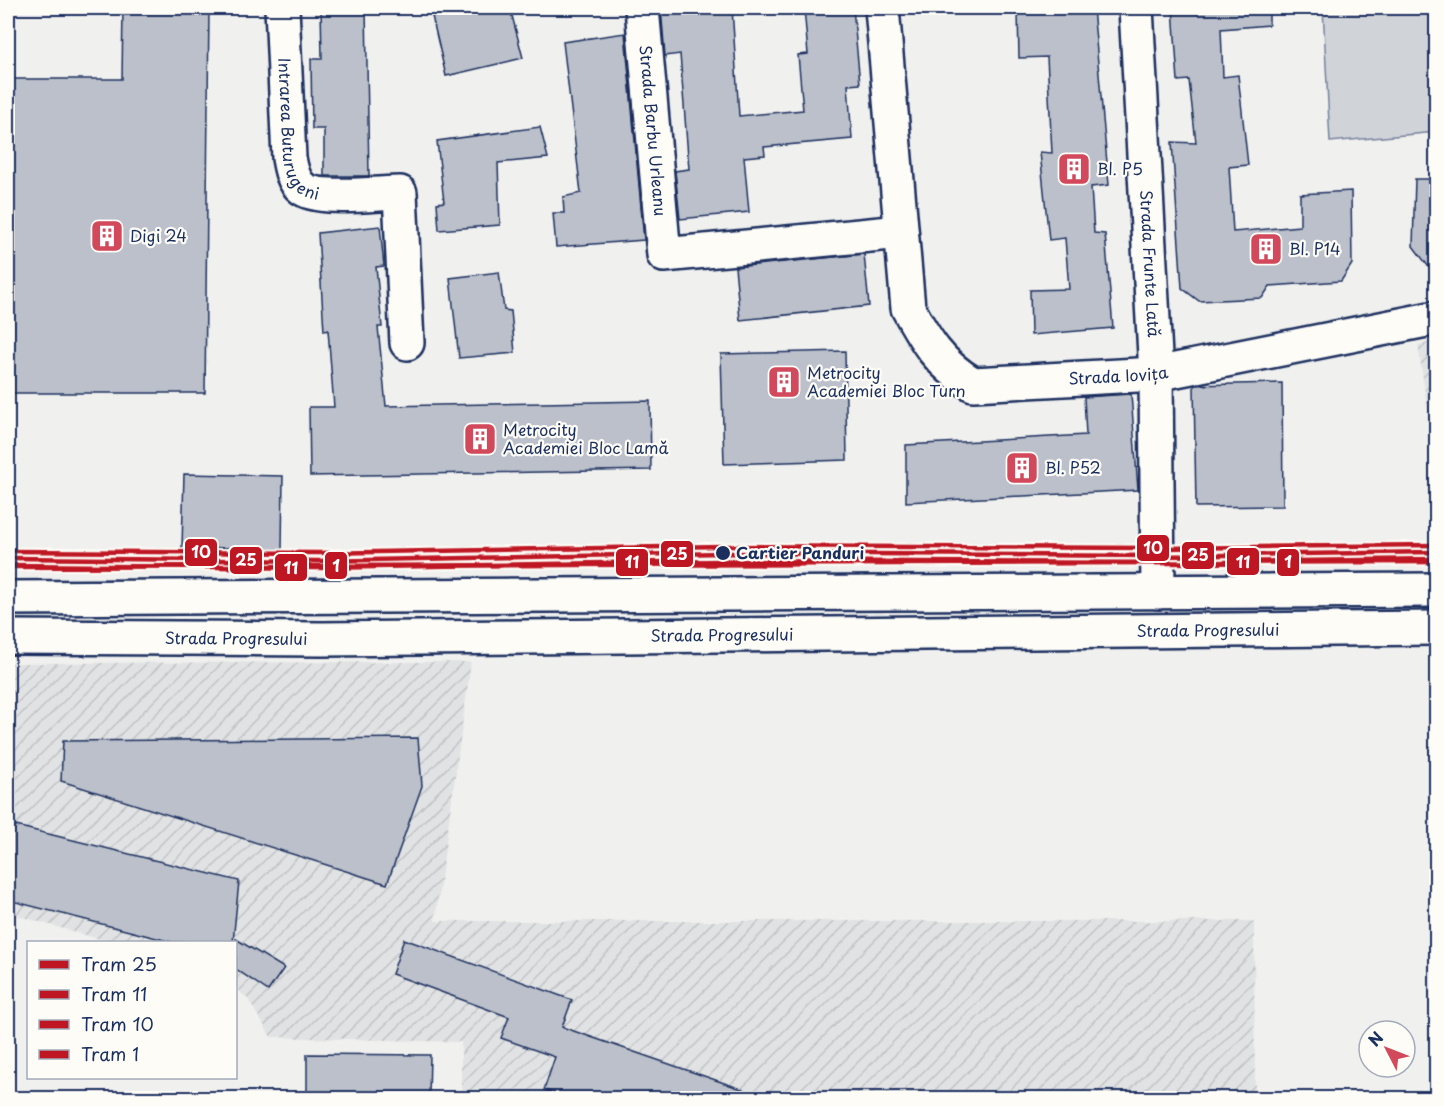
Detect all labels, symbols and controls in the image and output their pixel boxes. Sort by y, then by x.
street label: Strada Barbu Urleanu [634,44,673,217]
street label: Intrarea Buturugeni [273,57,321,205]
building icon: Bl. P5 [1056,151,1092,187]
place label: Bl. P5 [1097,156,1143,180]
street label: Strada Frunte Lată [1135,189,1167,338]
building icon: Digi 24 [89,218,125,254]
place label: Digi 24 [130,223,187,247]
building icon: Bl. P14 [1248,231,1284,267]
place label: Bl. P14 [1289,236,1341,260]
street label: Strada Iovița [1068,359,1170,390]
place label: Metrocity Academiei Bloc Turn [807,360,966,402]
building icon: Metrocity Academiei Bloc Turn [766,364,802,400]
place label: Metrocity Academiei Bloc Lamă [503,417,668,459]
building icon: Metrocity Academiei Bloc Lamă [462,421,498,457]
building icon: Bl. P52 [1004,450,1040,486]
place label: Bl. P52 [1045,455,1101,479]
line badge: 10 [1136,534,1170,562]
text: 10 [1143,535,1163,559]
line badge: 10 [184,538,218,567]
text: 10 [191,539,211,563]
line badge: 25 [660,540,694,568]
place label: Cartier Panduri [736,540,864,564]
text: 25 [666,541,688,565]
line badge: 25 [1181,541,1215,570]
text: 25 [1187,542,1209,566]
marker: Cartier Panduri [714,544,732,562]
line badge: 25 [229,546,263,575]
text: 25 [235,547,257,571]
line badge: 11 [1226,547,1260,576]
line badge: 11 [615,548,649,577]
line badge: 1 [1276,548,1300,577]
text: 11 [625,549,639,573]
text: 11 [1236,549,1250,573]
text: 1 [1284,549,1292,573]
line badge: 1 [324,551,348,580]
line badge: 11 [274,553,308,582]
text: 1 [332,553,340,577]
text: 11 [284,555,298,579]
street label: Strada Progresului [1136,617,1280,642]
street label: Strada Progresului [650,621,794,647]
street label: Strada Progresului [164,625,308,650]
legend [27,941,237,1079]
text: Tram 25 [81,950,157,977]
text: Tram 11 [81,980,147,1007]
text: Tram 10 [81,1010,154,1037]
north arrow [1357,1019,1417,1079]
text: N [1362,1026,1388,1051]
text: Tram 1 [81,1040,139,1067]

